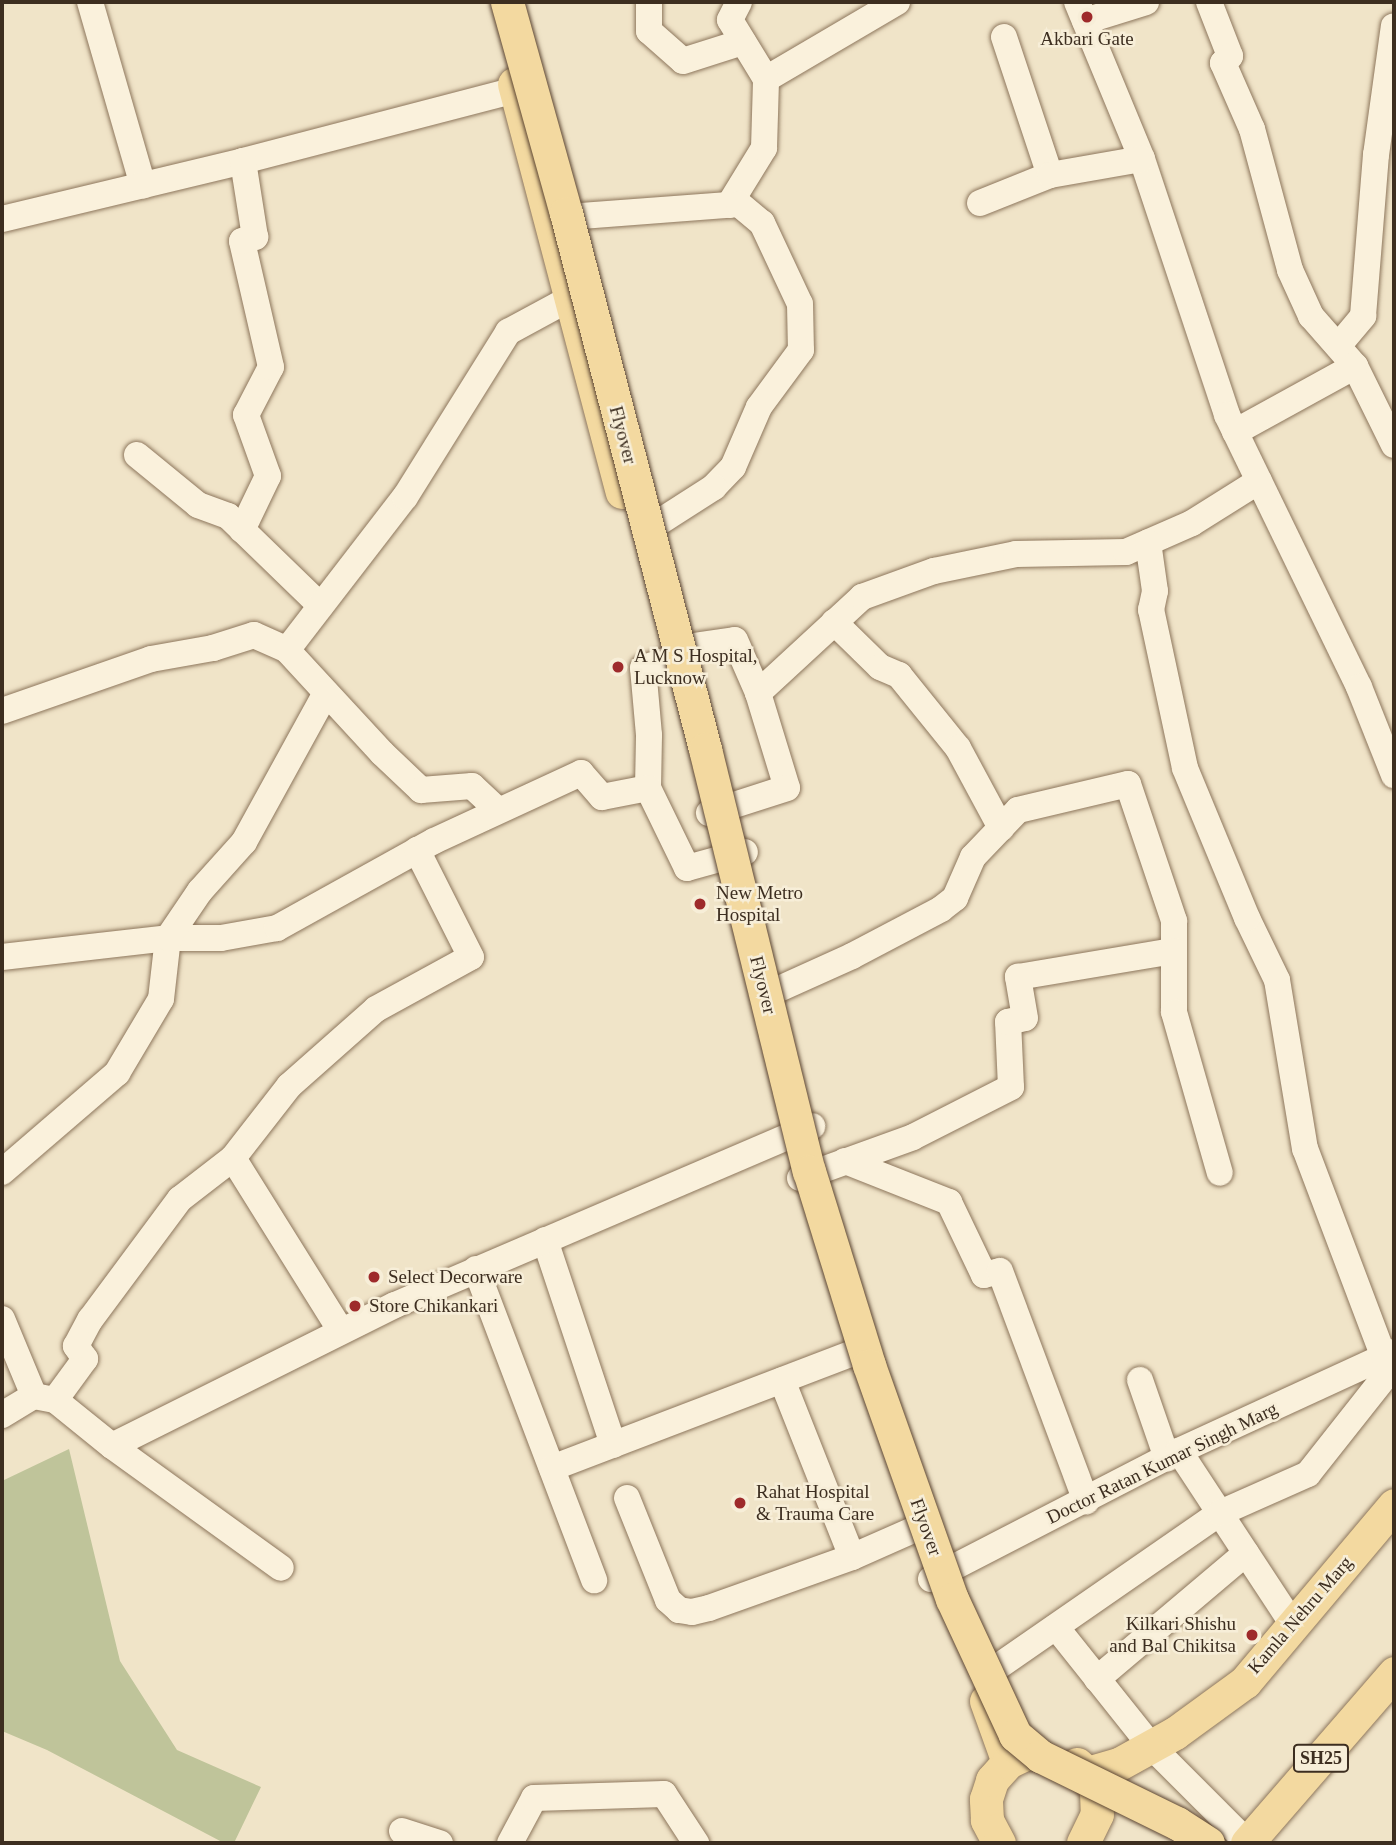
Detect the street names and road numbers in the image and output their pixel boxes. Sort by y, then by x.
street label: Flyover [604,401,642,469]
street label: Flyover [744,951,782,1019]
street label: Doctor Ratan Kumar Singh Marg [1027,1389,1297,1537]
street label: Flyover [904,1493,948,1561]
street label: Kamla Nehru Marg [1236,1544,1364,1686]
road number: SH25 [1291,1744,1351,1772]

